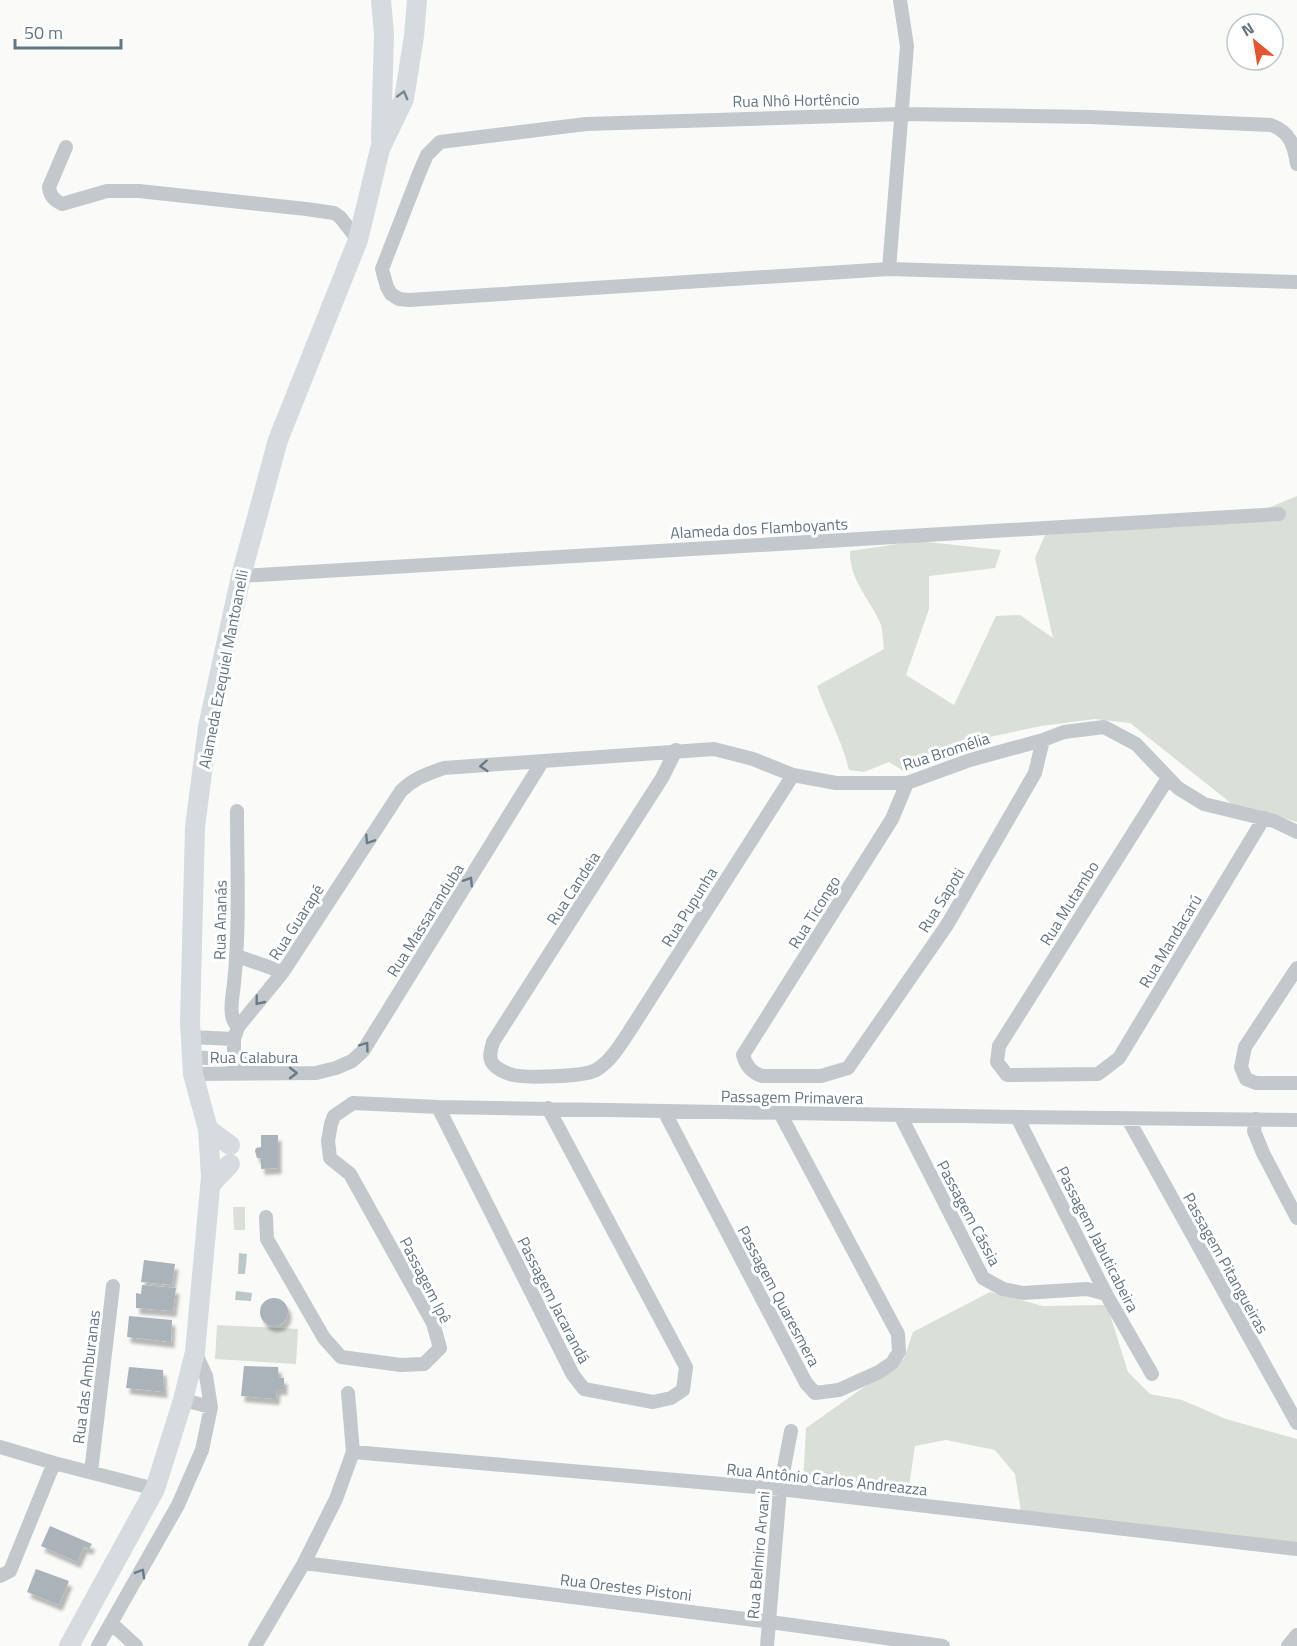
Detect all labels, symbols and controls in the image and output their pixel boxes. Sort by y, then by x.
scale bar [15,12,122,50]
north arrow [1225,12,1285,72]
text: N [1237,16,1258,42]
text: 50 m [24,19,63,46]
street label: Rua Nhô Hortêncio [732,87,860,113]
one-way arrow [396,90,409,100]
street label: Alameda dos Flamboyants [670,511,848,545]
street label: Alameda Ezequiel Mantoanelli [192,567,254,771]
street label: Rua Bromélia [899,726,993,776]
one-way arrow [480,759,489,772]
one-way arrow [365,833,376,844]
street label: Rua Candeia [540,847,606,929]
street label: Rua Mutambo [1033,856,1105,950]
street label: Rua Massaranduba [380,859,470,981]
street label: Rua Pupunha [655,862,723,952]
street label: Rua Sapoti [912,863,970,937]
street label: Rua Ticongo [782,871,846,953]
one-way arrow [461,877,473,887]
street label: Rua Guarapé [262,879,330,965]
street label: Rua Ananás [207,880,233,960]
street label: Rua Mandacarú [1133,890,1207,992]
one-way arrow [256,994,267,1005]
one-way arrow [358,1041,369,1052]
street label: Rua Calabura [210,1045,298,1069]
one-way arrow [289,1067,298,1079]
street label: Passagem Primavera [721,1084,863,1110]
street label: Passagem Cássia [931,1156,1007,1270]
street label: Passagem Jabuticabeira [1051,1162,1145,1316]
street label: Passagem Pitangueiras [1177,1188,1275,1338]
street label: Passagem Quaresmera [732,1221,826,1371]
street label: Passagem Jacarandá [512,1232,596,1368]
street label: Passagem Ipê [394,1233,458,1327]
street label: Rua das Amburanas [66,1309,106,1445]
street label: Rua Antônio Carlos Andreazza [725,1457,929,1501]
street label: Rua Belmiro Arvani [740,1490,776,1620]
street label: Rua Orestes Pistoni [559,1567,693,1607]
one-way arrow [133,1568,145,1579]

